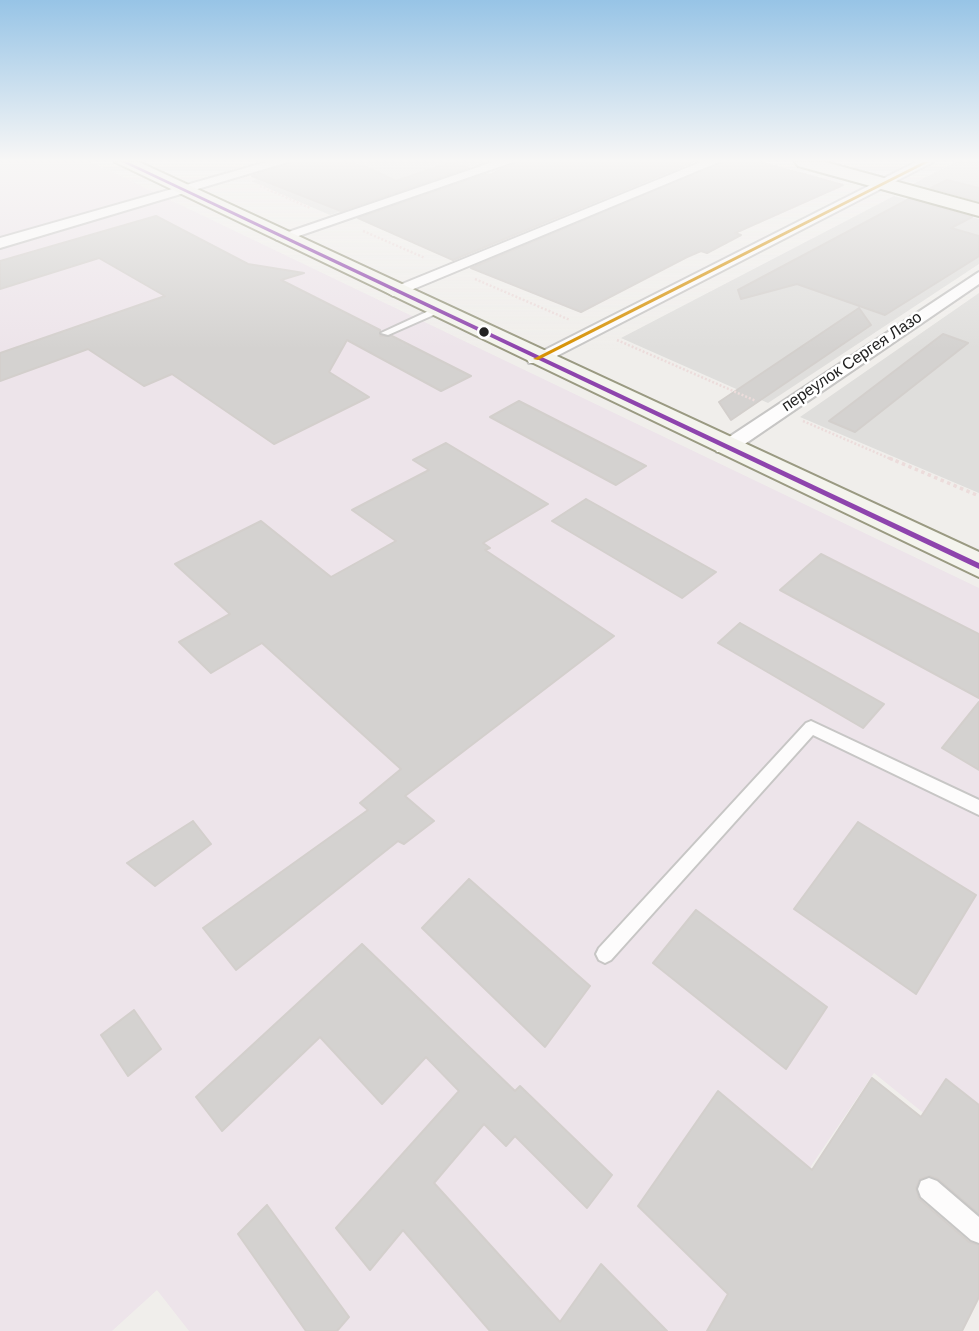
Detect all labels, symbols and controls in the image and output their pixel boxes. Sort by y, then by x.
street label: переулок Сергея Лазо [778,308,926,416]
unlabelled marker [477,325,491,339]

